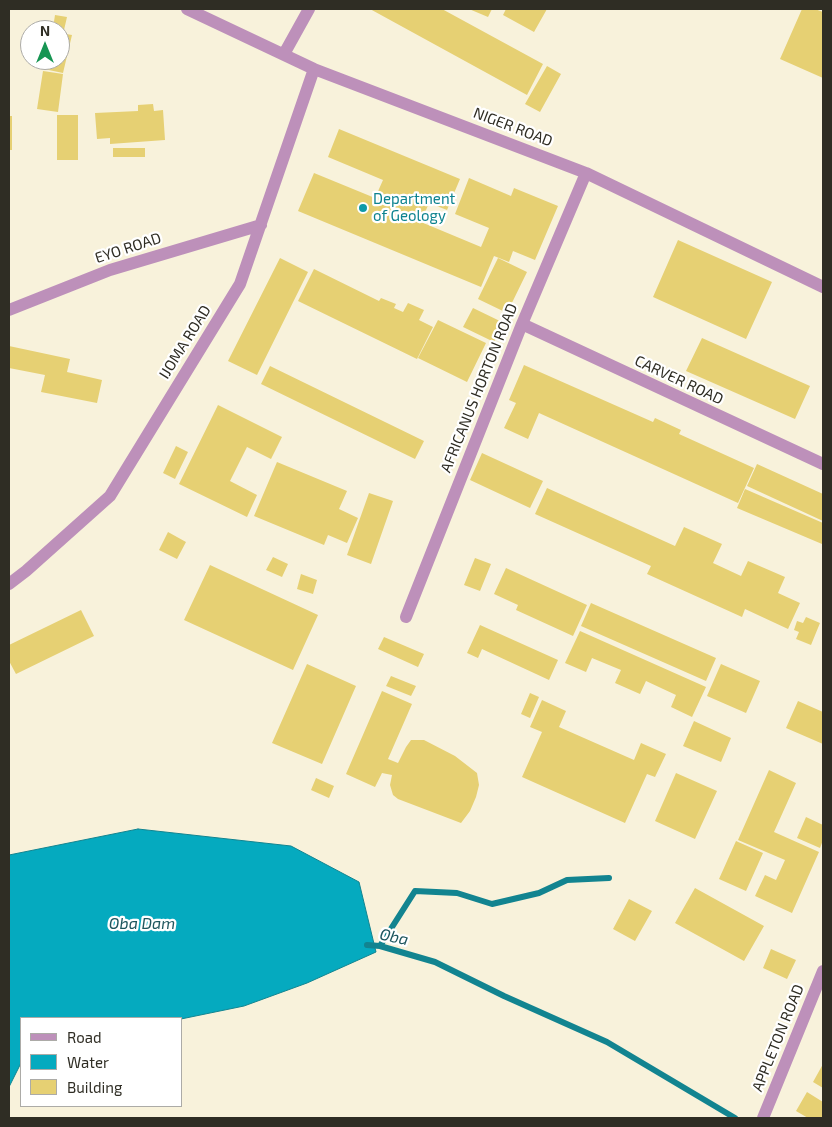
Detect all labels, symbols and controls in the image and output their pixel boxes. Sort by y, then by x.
north arrow [20,20,70,70]
text: N [40,22,50,39]
street label: NIGER ROAD [471,104,555,150]
place label: Department of Geology [373,190,455,225]
marker: Department of Geology [357,202,369,214]
street label: EYO ROAD [93,229,163,267]
street label: AFRICANUS HORTON ROAD [437,301,521,475]
street label: IJOMA ROAD [155,302,215,382]
street label: CARVER ROAD [632,352,726,408]
water label: Oba Dam [109,914,175,934]
water label: Oba [378,924,410,950]
street label: APPLETON ROAD [748,982,808,1094]
legend [20,1017,182,1107]
text: Road [67,1028,102,1046]
text: Water [67,1053,109,1071]
text: Building [67,1078,122,1096]

